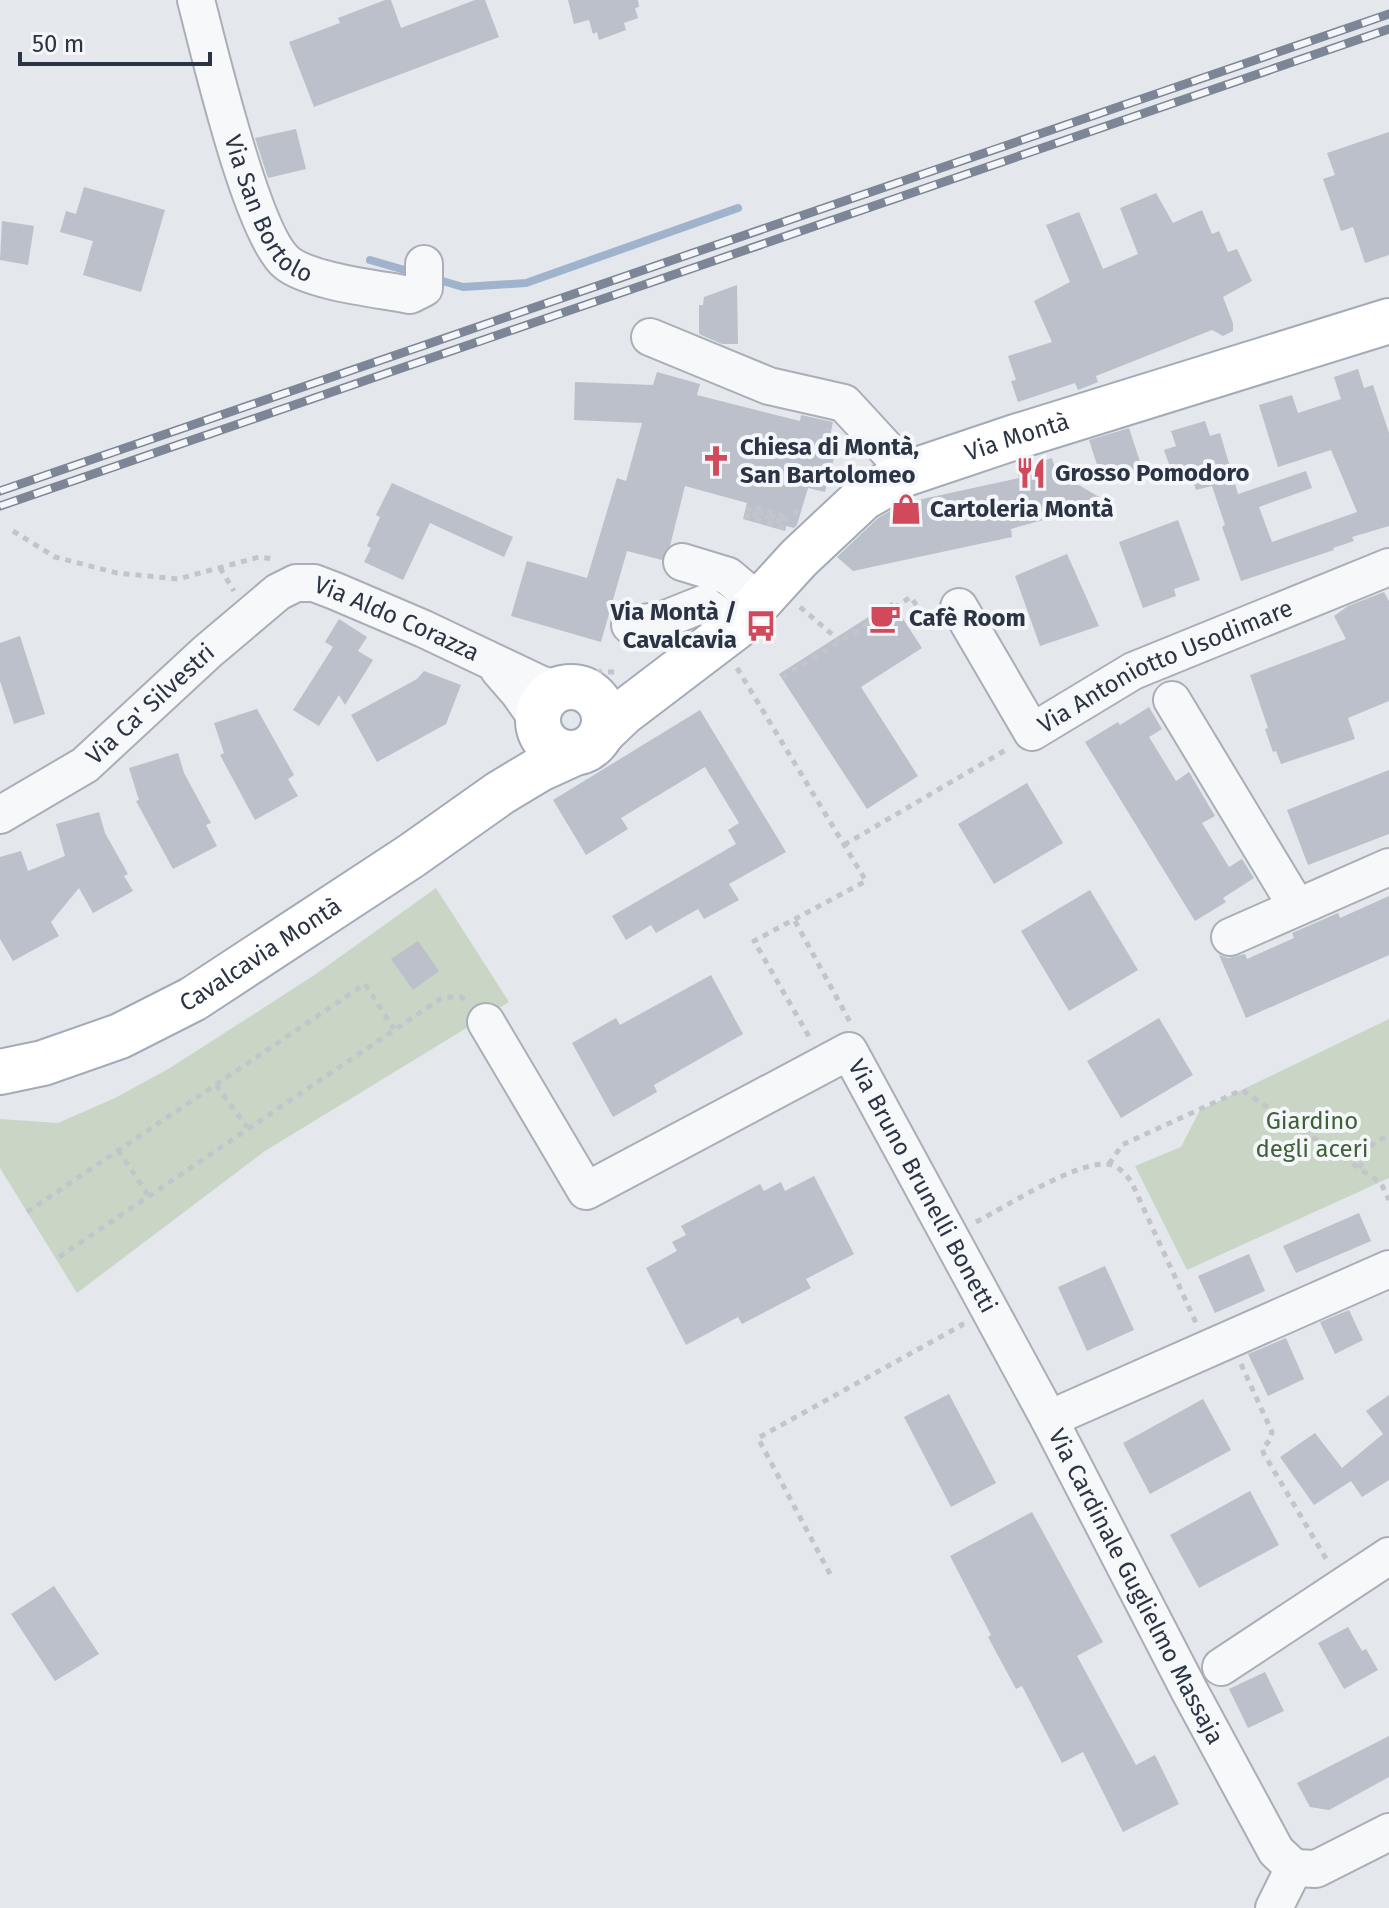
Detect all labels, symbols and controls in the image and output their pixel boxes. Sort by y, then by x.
scale bar [20,16,210,66]
text: 50 m [32,30,84,58]
street label: Via San Bortolo [219,132,316,288]
street label: Via Montà [961,407,1073,467]
place label: Chiesa di Montà, San Bartolomeo [740,433,919,489]
church icon: Chiesa di Montà, San Bartolomeo [699,444,733,478]
restaurant icon: Grosso Pomodoro [1014,456,1048,490]
place label: Grosso Pomodoro [1055,459,1249,487]
shop icon: Cartoleria Montà [889,492,923,526]
place label: Cartoleria Montà [930,495,1114,523]
street label: Via Aldo Corazza [310,570,484,667]
street label: Via Antoniotto Usodimare [1033,594,1297,739]
place label: Via Montà / Cavalcavia [610,598,737,654]
cafe icon: Cafè Room [868,601,902,635]
place label: Cafè Room [909,604,1026,632]
bus stop icon: Via Montà / Cavalcavia [744,609,778,643]
street label: Via Ca' Silvestri [81,638,220,770]
street label: Cavalcavia Montà [175,892,346,1017]
street label: Via Bruno Brunelli Bonetti [842,1055,1003,1318]
park label: Giardino degli aceri [1255,1107,1369,1163]
street label: Via Cardinale Guglielmo Massaja [1043,1424,1230,1749]

